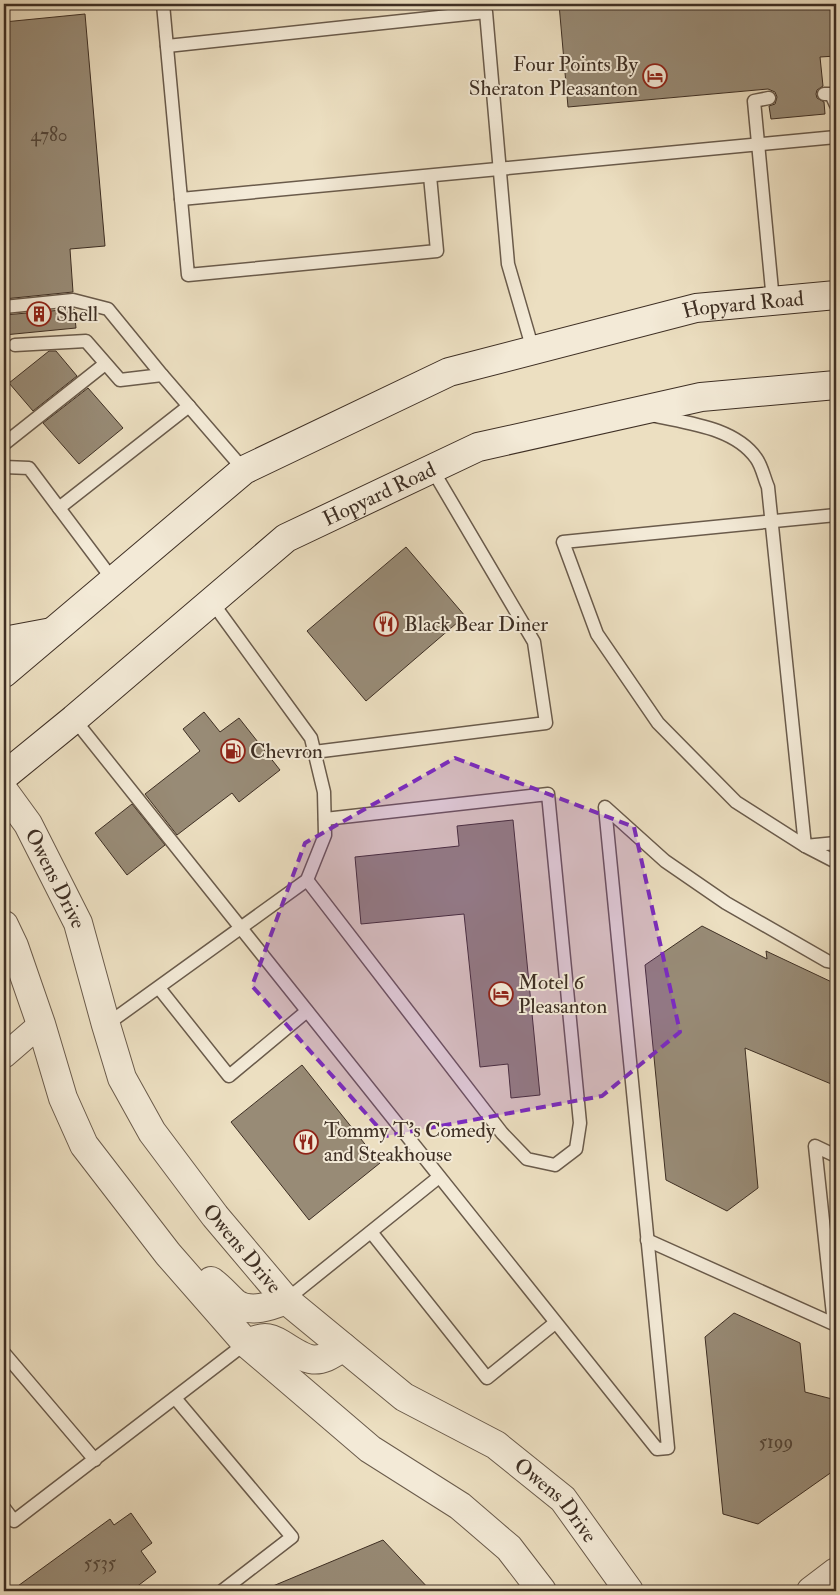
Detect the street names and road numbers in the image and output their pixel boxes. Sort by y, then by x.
street label: Hopyard Road [680,285,806,325]
street label: Hopyard Road [318,456,441,533]
street label: Owens Drive [18,824,92,932]
street label: Owens Drive [196,1198,288,1299]
street label: Owens Drive [508,1452,603,1548]

